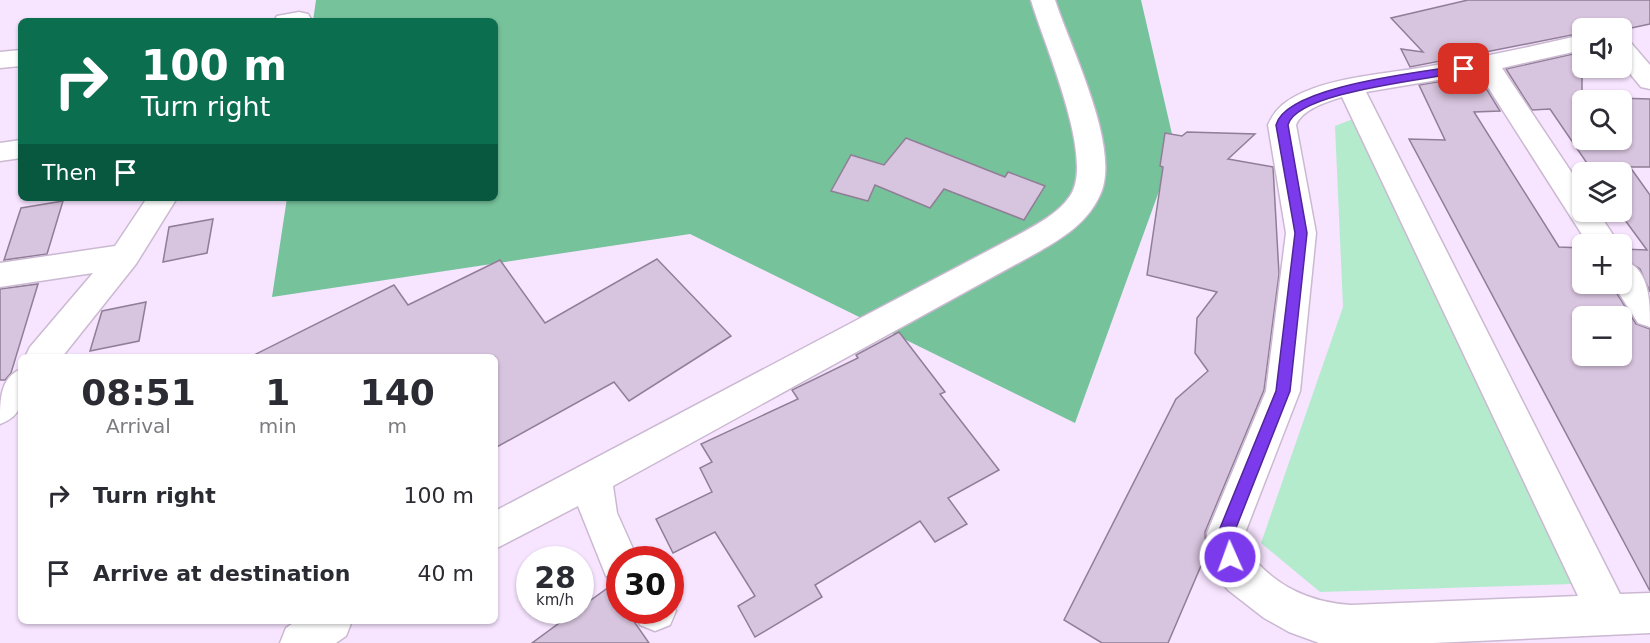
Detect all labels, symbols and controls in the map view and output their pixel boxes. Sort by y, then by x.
map controls [1572,18,1632,366]
button: sound [1572,18,1632,78]
text: 100 m [141,41,287,90]
icon: right [42,42,120,120]
pin [1438,43,1489,94]
icon: arrive [1447,52,1480,85]
button: search [1572,90,1632,150]
text: Turn right [141,91,270,122]
icon: arrive [109,156,142,189]
text: Then [42,160,97,185]
button: layers [1572,162,1632,222]
button: + [1572,234,1632,294]
button: − [1572,306,1632,366]
text: 08:51 [81,372,196,413]
text: 1 [265,372,290,413]
text: 140 [360,372,435,413]
text: Arrival [106,414,171,438]
text: min [259,414,297,438]
text: m [388,414,407,438]
icon: right [42,479,75,512]
text: Turn right [93,483,216,508]
text: 100 m [404,483,474,508]
position arrow [1198,525,1262,589]
speed limit sign: 30 [606,546,684,624]
icon: arrive [42,557,75,590]
text: 28 [534,560,576,595]
text: Arrive at destination [93,561,350,586]
text: 40 m [418,561,474,586]
text: km/h [536,591,574,609]

